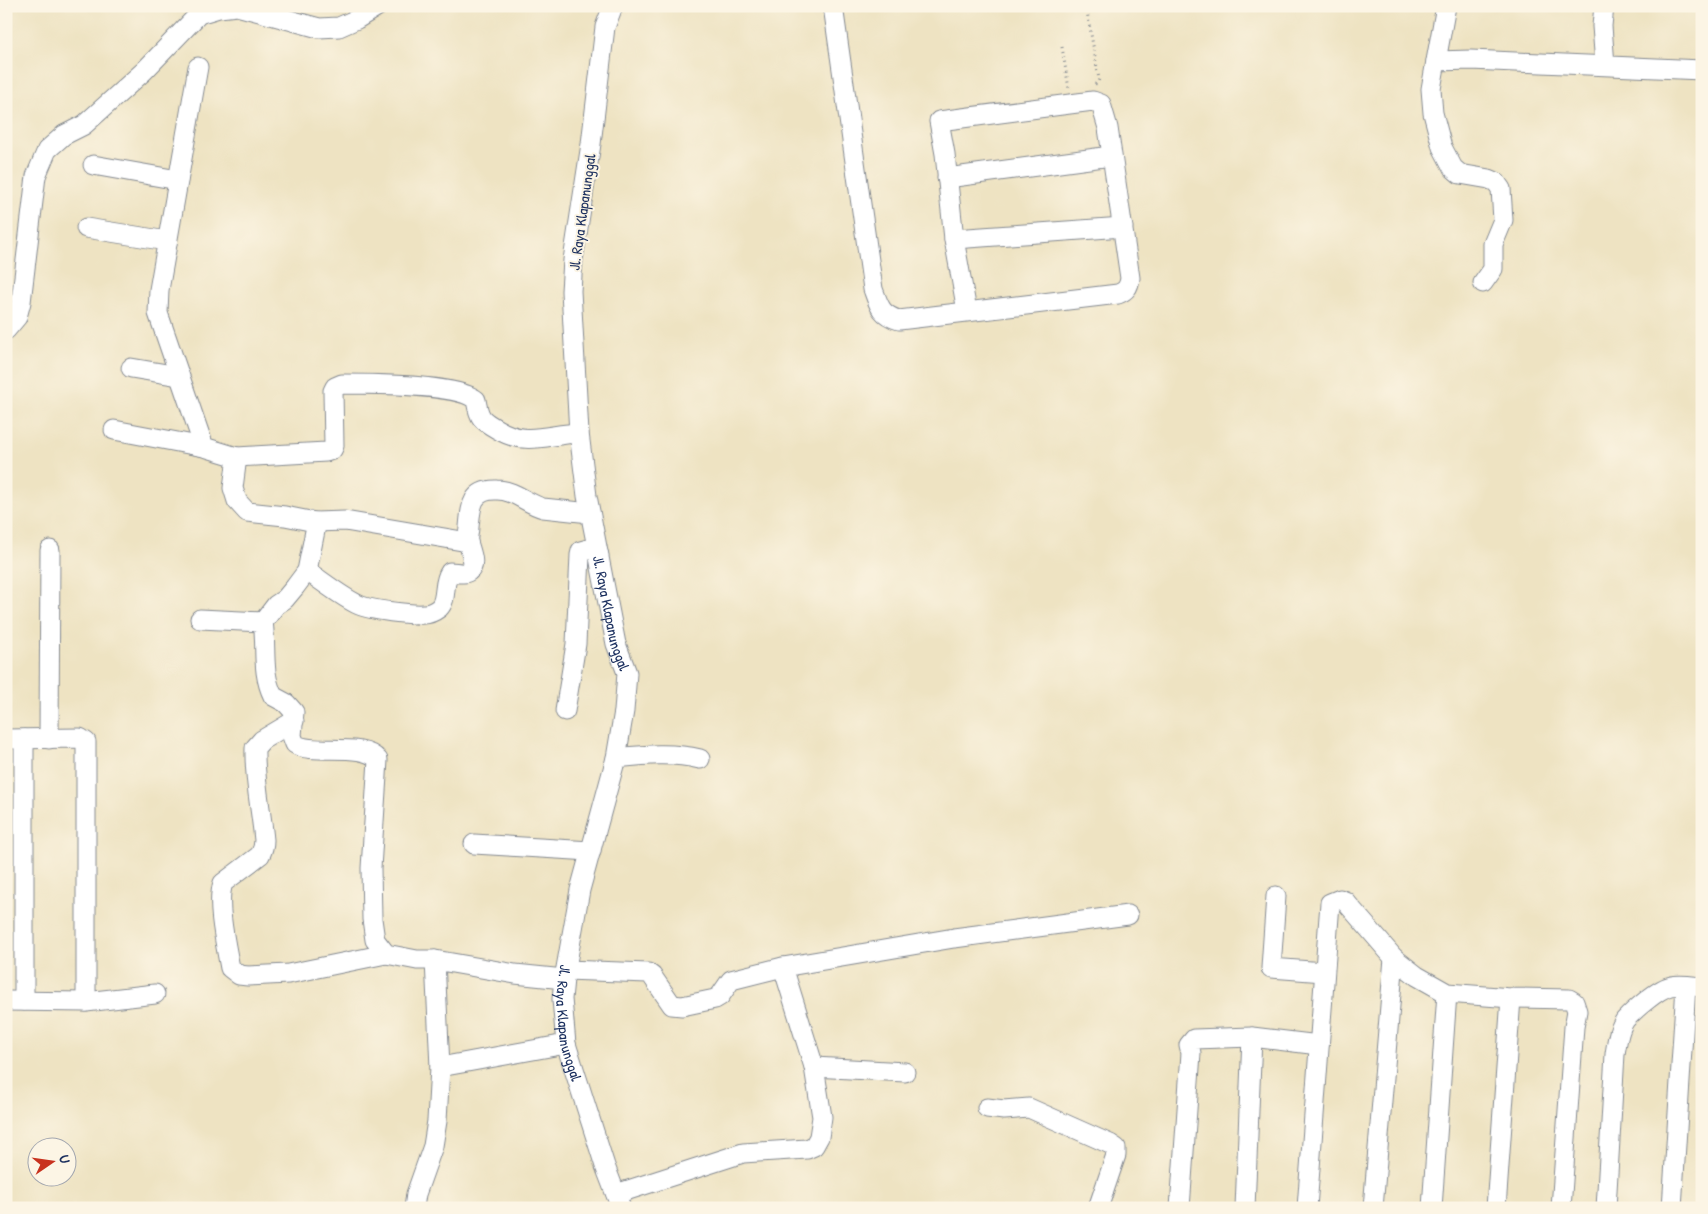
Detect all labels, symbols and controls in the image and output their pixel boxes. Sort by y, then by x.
street label: Jl. Raya Klapanunggal [563,152,601,272]
street label: Jl. Raya Klapanunggal [588,554,636,673]
street label: Jl. Raya Klapanunggal [551,963,588,1084]
north arrow [28,1136,78,1186]
text: U [55,1153,75,1165]

